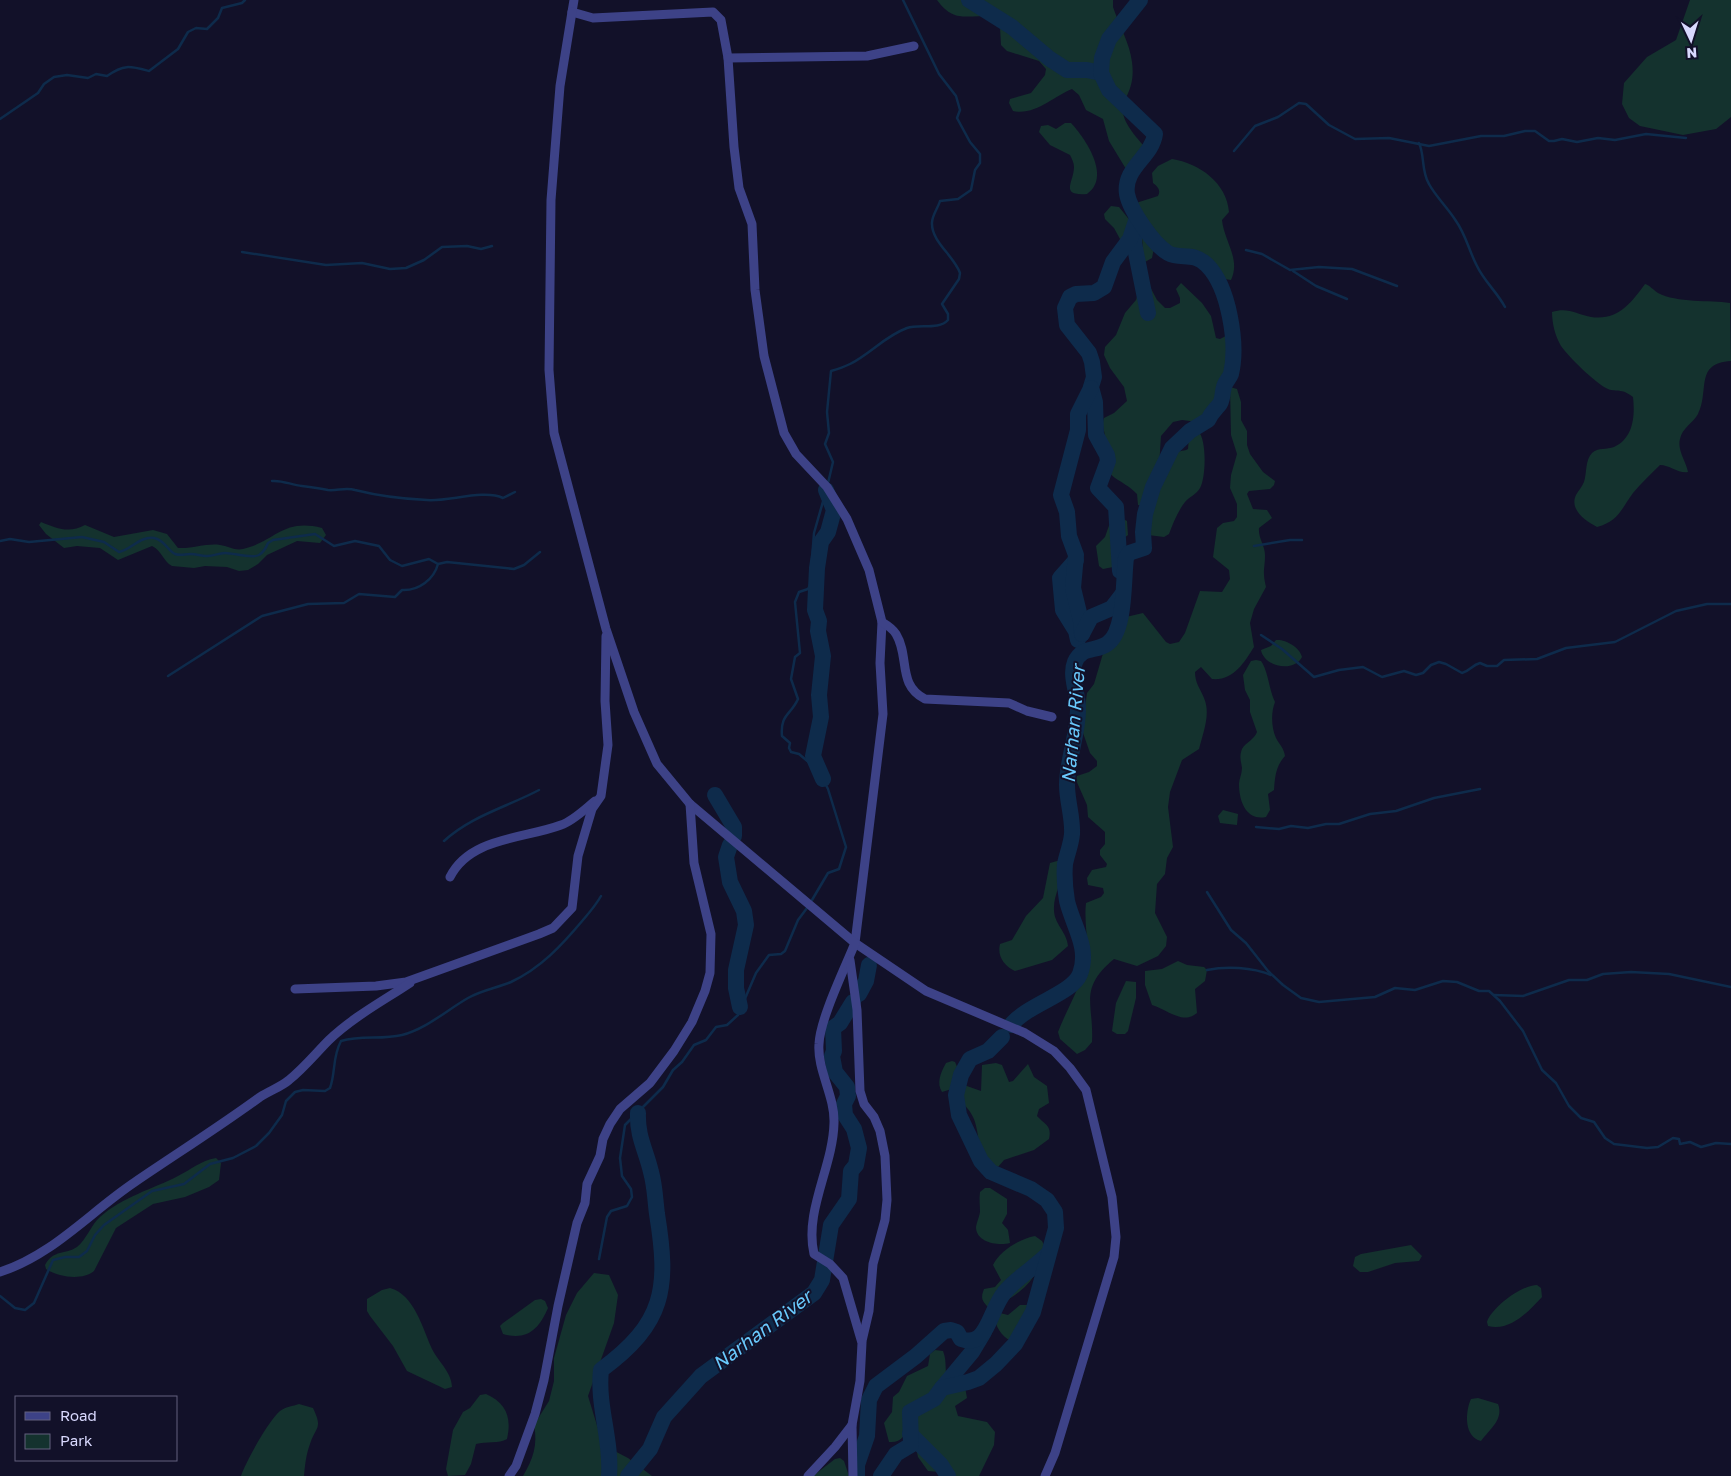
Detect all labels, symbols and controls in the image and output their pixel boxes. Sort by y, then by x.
north arrow [1666,15,1716,65]
text: N [1686,45,1698,62]
water label: Narhan River [1056,662,1089,784]
water label: Narhan River [708,1283,818,1374]
legend [15,1396,178,1461]
text: Road [60,1406,97,1424]
text: Park [60,1431,93,1449]

